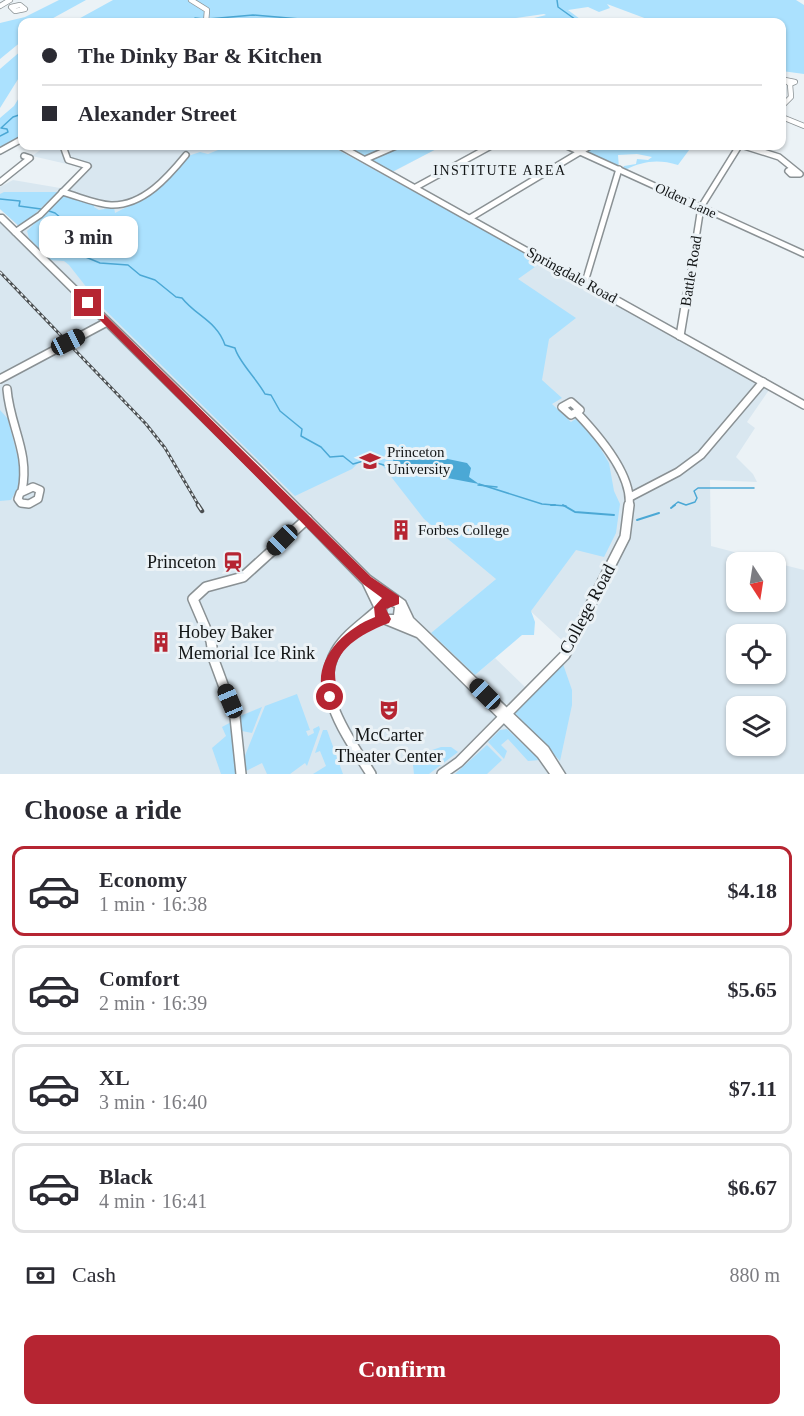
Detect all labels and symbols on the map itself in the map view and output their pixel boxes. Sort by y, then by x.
district label: INSTITUTE AREA [433,163,567,178]
street label: Olden Lane [653,180,719,221]
callout: 3 min [38,216,138,258]
street label: Battle Road [678,234,705,307]
street label: Springdale Road [524,244,620,307]
route end [74,289,101,316]
car [48,326,88,358]
place label: Princeton University [387,444,451,477]
school or university icon: Princeton University [358,449,382,473]
building icon: Forbes College [389,518,413,542]
car [263,521,301,559]
place label: Forbes College [418,522,510,538]
station icon: Princeton [221,550,245,574]
place label: Princeton [147,552,216,572]
north arrow [726,552,786,612]
street label: College Road [555,561,619,657]
place label: Hobey Baker Memorial Ice Rink [178,622,315,663]
building icon: Hobey Baker Memorial Ice Rink [149,630,173,654]
car [466,675,504,713]
car [215,681,245,721]
route start [316,683,343,710]
theatre icon: McCarter Theater Center [377,698,401,722]
place label: McCarter Theater Center [335,725,443,766]

